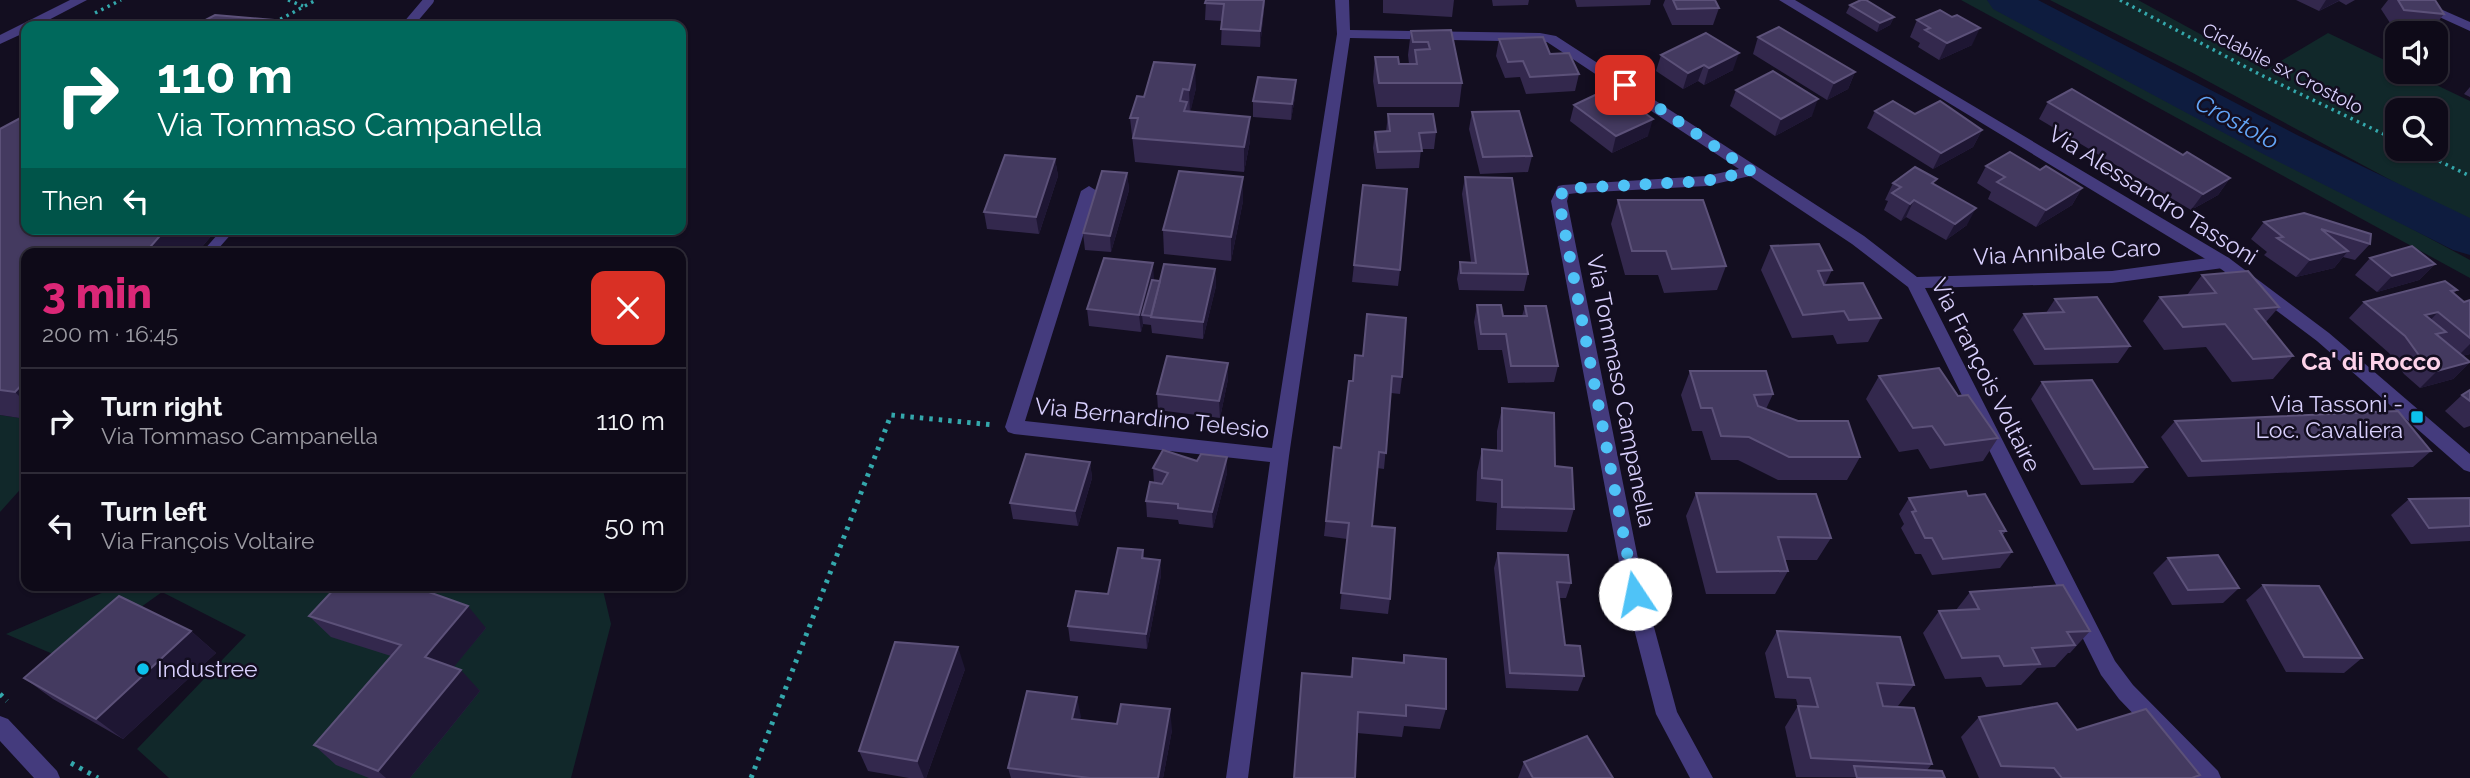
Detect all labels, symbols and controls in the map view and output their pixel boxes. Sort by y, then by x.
street label: Ciclabile sx Crostolo [2199,18,2367,118]
map controls [2385,21,2448,161]
button: sound [2385,21,2448,84]
text: 110 m [157,47,293,104]
icon: right [42,49,133,140]
pin [1595,55,1655,115]
icon: arrive [1606,66,1644,104]
water label: Crostolo [2191,88,2284,155]
button: search [2385,98,2448,161]
text: Via Tommaso Campanella [157,106,543,143]
street label: Via Alessandro Tassoni [2044,119,2263,270]
icon: left [117,182,155,220]
text: Then [42,186,103,216]
street label: Via Annibale Caro [1973,233,2161,270]
street label: Via Tommaso Campanella [1582,252,1661,529]
text: 3 min [42,269,152,318]
button: close [591,271,665,345]
street label: Via François Voltaire [1926,274,2047,476]
text: 200 m · 16:45 [42,320,178,347]
district label: Ca' di Rocco [2301,347,2441,376]
place label: Via Tassoni - Loc. Cavaliera [2256,390,2403,443]
text: Turn right [101,392,222,422]
street label: Via Bernardino Telesio [1033,392,1271,443]
icon: right [42,402,80,440]
text: 110 m [596,406,665,436]
marker: Via Tassoni - Loc. Cavaliera [2409,409,2425,425]
text: Via Tommaso Campanella [101,422,378,449]
text: Turn left [101,497,207,527]
icon: left [42,507,80,545]
text: 50 m [604,511,665,541]
text: Via François Voltaire [101,527,315,554]
position arrow [1598,557,1672,631]
place label: Industree [157,655,258,682]
marker: Industree [135,661,151,677]

